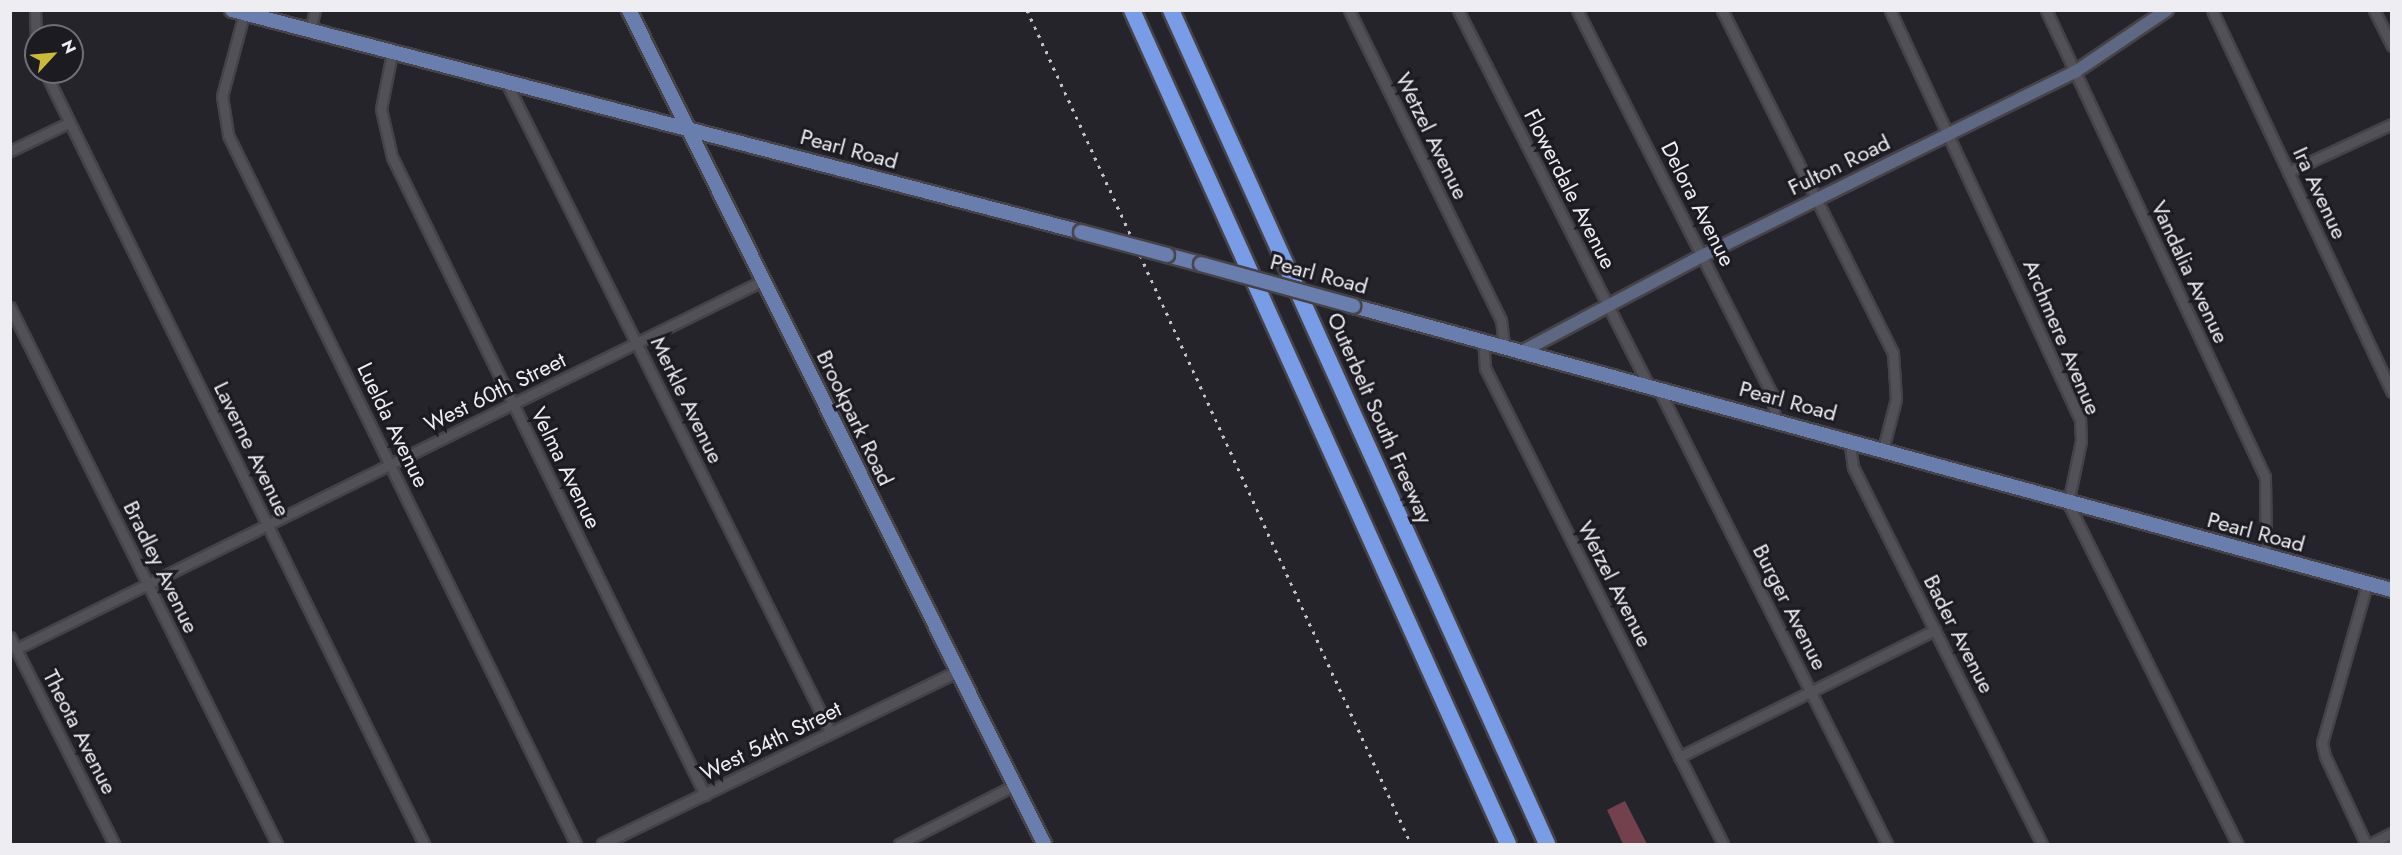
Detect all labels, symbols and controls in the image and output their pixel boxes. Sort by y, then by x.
north arrow [24,24,84,84]
text: N [56,36,82,58]
street label: Wetzel Avenue [1390,68,1474,204]
street label: Flowerdale Avenue [1518,105,1622,273]
street label: Pearl Road [797,123,901,175]
street label: Fulton Road [1784,129,1894,201]
street label: Delora Avenue [1655,137,1741,271]
street label: Ira Avenue [2287,143,2353,243]
street label: Vandalia Avenue [2145,197,2235,347]
street label: Pearl Road [1267,248,1371,300]
street label: Archmere Avenue [2017,255,2107,419]
street label: Outerbelt South Freeway [1322,308,1438,528]
street label: Merkle Avenue [645,332,729,468]
street label: West 60th Street [420,346,570,438]
street label: Brookpark Road [811,346,899,490]
street label: Luelda Avenue [351,358,435,492]
street label: Pearl Road [1736,375,1840,427]
street label: Laverne Avenue [208,377,296,521]
street label: Velma Avenue [525,403,607,533]
street label: Bradley Avenue [118,497,204,637]
street label: Pearl Road [2204,506,2308,558]
street label: Wetzel Avenue [1572,517,1658,651]
street label: Burger Avenue [1747,540,1833,674]
street label: Bader Avenue [1918,570,2000,698]
street label: Theota Avenue [37,665,123,799]
street label: West 54th Street [696,696,846,786]

